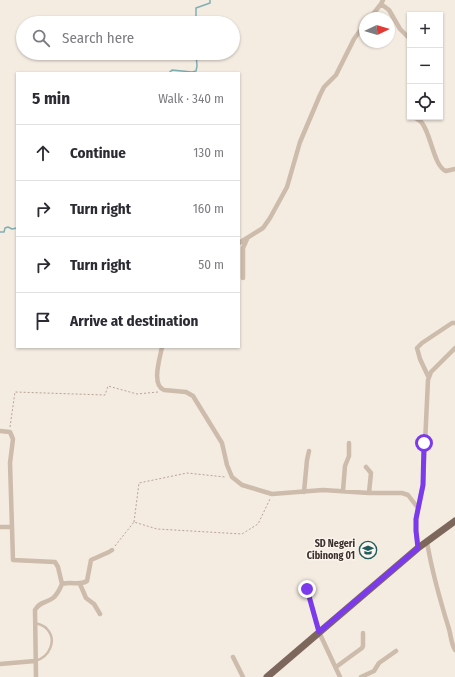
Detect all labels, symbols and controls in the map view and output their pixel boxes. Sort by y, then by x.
north arrow [359,12,395,48]
map controls [407,12,443,120]
button: + [407,12,443,48]
search box [16,16,240,60]
icon: search [30,27,52,49]
text: Search here [62,29,134,47]
button: − [407,48,443,84]
button: locate [407,84,443,120]
text: 5 min [32,88,70,109]
text: Walk · 340 m [158,91,224,106]
icon: ahead [32,142,54,164]
text: Continue [70,144,126,162]
text: 130 m [193,145,224,160]
icon: right [32,198,54,220]
text: Turn right [70,200,131,218]
text: 160 m [193,201,224,216]
icon: right [32,254,54,276]
text: Turn right [70,256,131,274]
text: 50 m [198,257,224,272]
icon: arrive [32,310,54,332]
text: Arrive at destination [70,312,198,330]
route start [415,434,433,452]
place label: SD Negeri Cibinong 01 [307,538,355,562]
school or university icon: SD Negeri Cibinong 01 [358,540,378,560]
route end [298,580,316,598]

